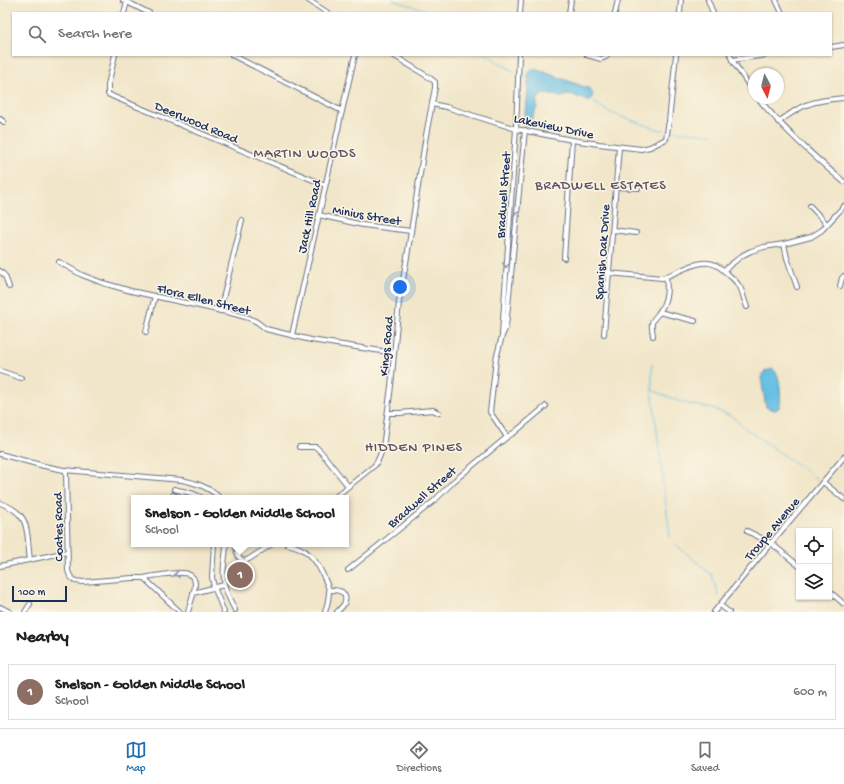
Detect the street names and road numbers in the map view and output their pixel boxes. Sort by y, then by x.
street label: Deerwood Road [151,99,241,148]
street label: Lakeview Drive [512,112,595,143]
street label: Bradwell Street [494,150,515,240]
street label: Jack Hill Road [295,177,326,255]
street label: Minius Street [331,203,404,230]
street label: Spanish Oak Drive [593,204,614,300]
street label: Flora Ellen Street [154,281,253,320]
street label: Kings Road [377,314,398,377]
street label: Bradwell Street [384,463,461,533]
street label: Coates Road [51,491,68,562]
street label: Troupe Avenue [742,495,804,565]

